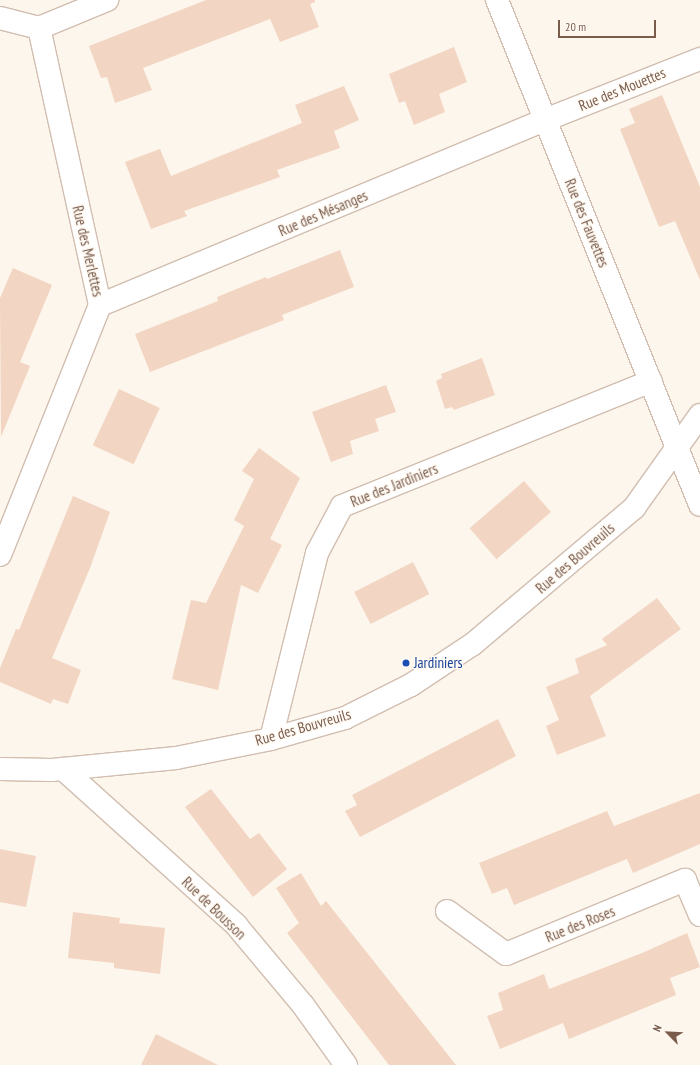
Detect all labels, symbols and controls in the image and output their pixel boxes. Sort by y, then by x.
scale bar [560,12,658,38]
text: 20 m [565,19,586,34]
street label: Rue des Mouettes [576,63,668,115]
street label: Rue des Fauvettes [561,176,613,270]
street label: Rue des Mésanges [276,186,370,240]
street label: Rue des Merlettes [69,204,107,298]
street label: Rue des Jardiniers [348,459,440,511]
street label: Rue des Bouvreuils [532,519,618,597]
place label: Jardiniers [414,654,463,672]
marker: Jardiniers [401,658,411,668]
street label: Rue des Bouvreuils [253,705,353,749]
street label: Rue de Bousson [178,873,250,943]
street label: Rue des Roses [543,902,617,946]
north arrow [648,1013,688,1053]
text: N [649,1023,665,1034]

